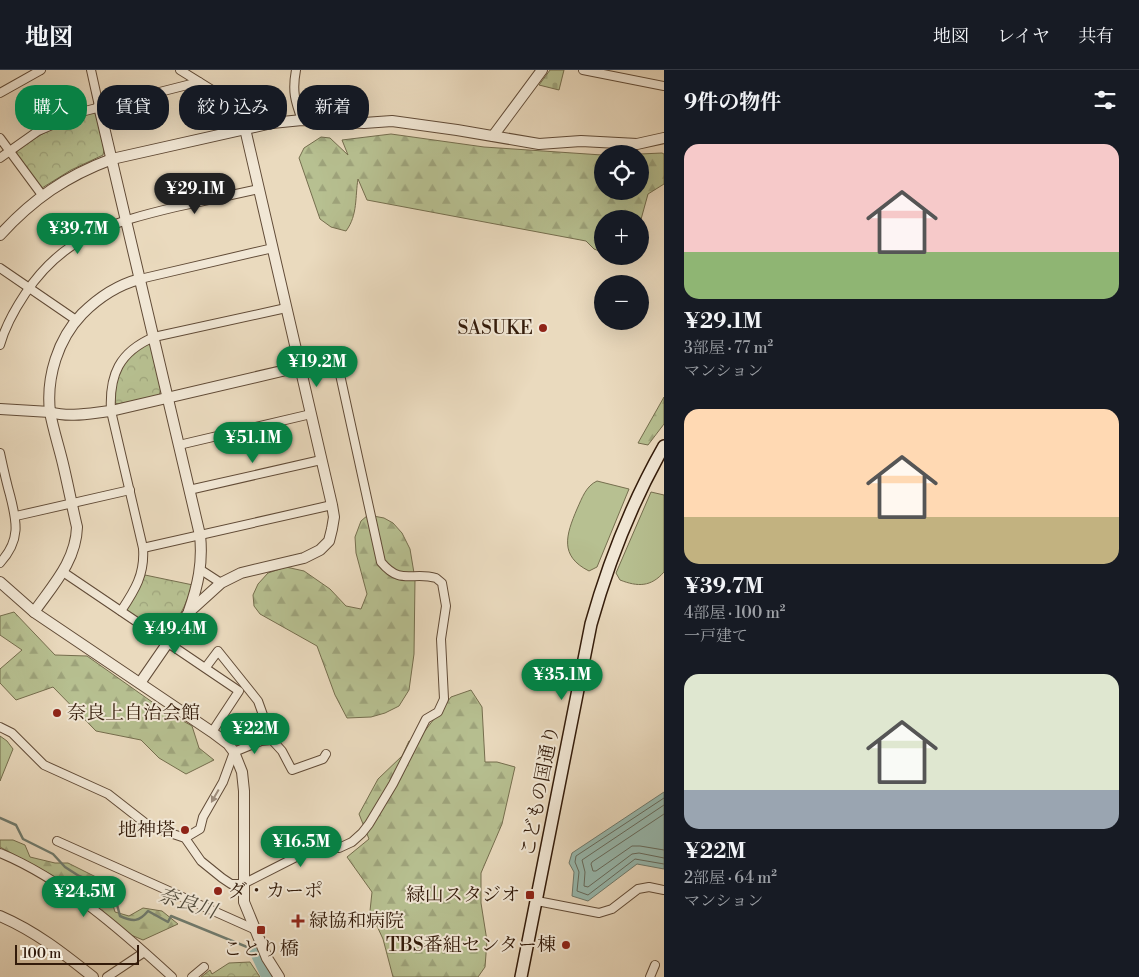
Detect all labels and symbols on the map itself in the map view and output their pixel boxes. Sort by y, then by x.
pin: ¥29.1M [154,172,236,215]
pin: ¥39.7M [37,212,119,255]
place label: SASUKE [457,316,533,340]
marker: SASUKE [537,322,549,334]
pin: ¥19.2M [276,346,358,388]
pin: ¥51.1M [212,422,294,464]
pin: ¥49.4M [134,612,216,655]
pin: ¥35.1M [521,658,603,701]
place label: 奈良上自治会館 [67,701,200,725]
marker: 奈良上自治会館 [51,707,63,719]
pin: ¥22M [225,712,285,755]
street label: こどもの国通り [516,723,564,859]
one-way arrow [210,790,219,803]
place label: 地神塔 [118,818,175,842]
marker: 地神塔 [179,824,191,836]
pin: ¥16.5M [260,826,342,868]
pin: ¥24.5M [43,876,125,918]
place label: ダ・カーポ [228,879,323,903]
water label: 奈良川 [155,883,221,925]
place label: 緑山スタジオ [406,883,520,907]
marker: ダ・カーポ [212,885,224,897]
marker: 緑山スタジオ [524,889,536,901]
place label: 緑協和病院 [309,909,404,933]
marker: 緑協和病院 [291,914,305,928]
marker: ことり橋 [255,924,267,936]
place label: TBS番組センター棟 [386,933,556,957]
place label: ことり橋 [223,937,299,961]
marker: TBS番組センター棟 [560,939,572,951]
scale bar [15,942,139,965]

